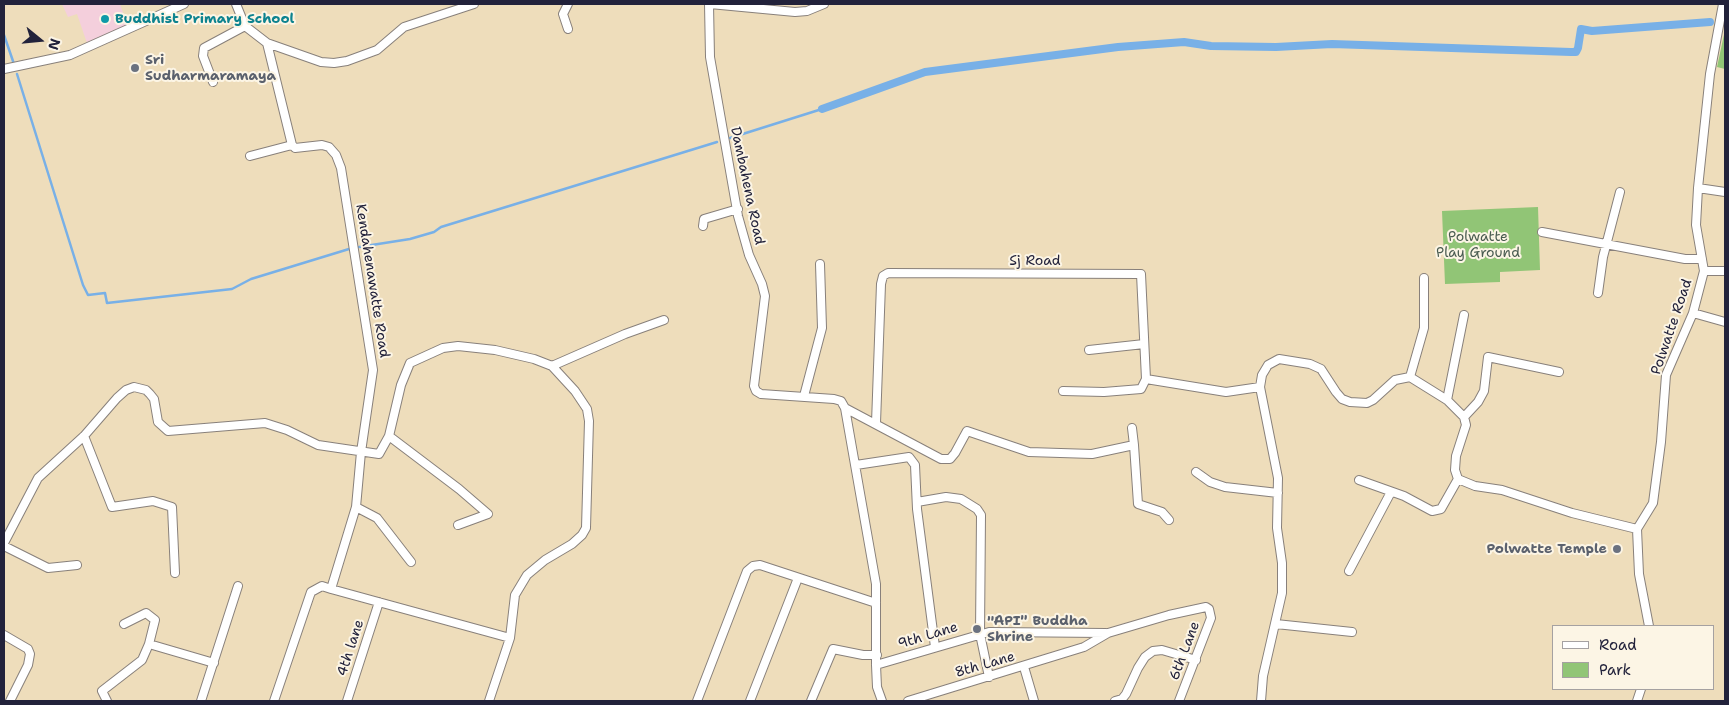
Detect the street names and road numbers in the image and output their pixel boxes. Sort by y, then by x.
street label: Dambahena Road [726,126,768,246]
street label: Kendahenawatte Road [352,203,392,359]
street label: Sj Road [1009,253,1061,269]
street label: Polwatte Road [1648,277,1696,377]
street label: 4th lane [334,618,368,678]
street label: 9th Lane [896,619,960,653]
street label: 6th Lane [1166,619,1204,683]
street label: 8th Lane [953,648,1017,682]

